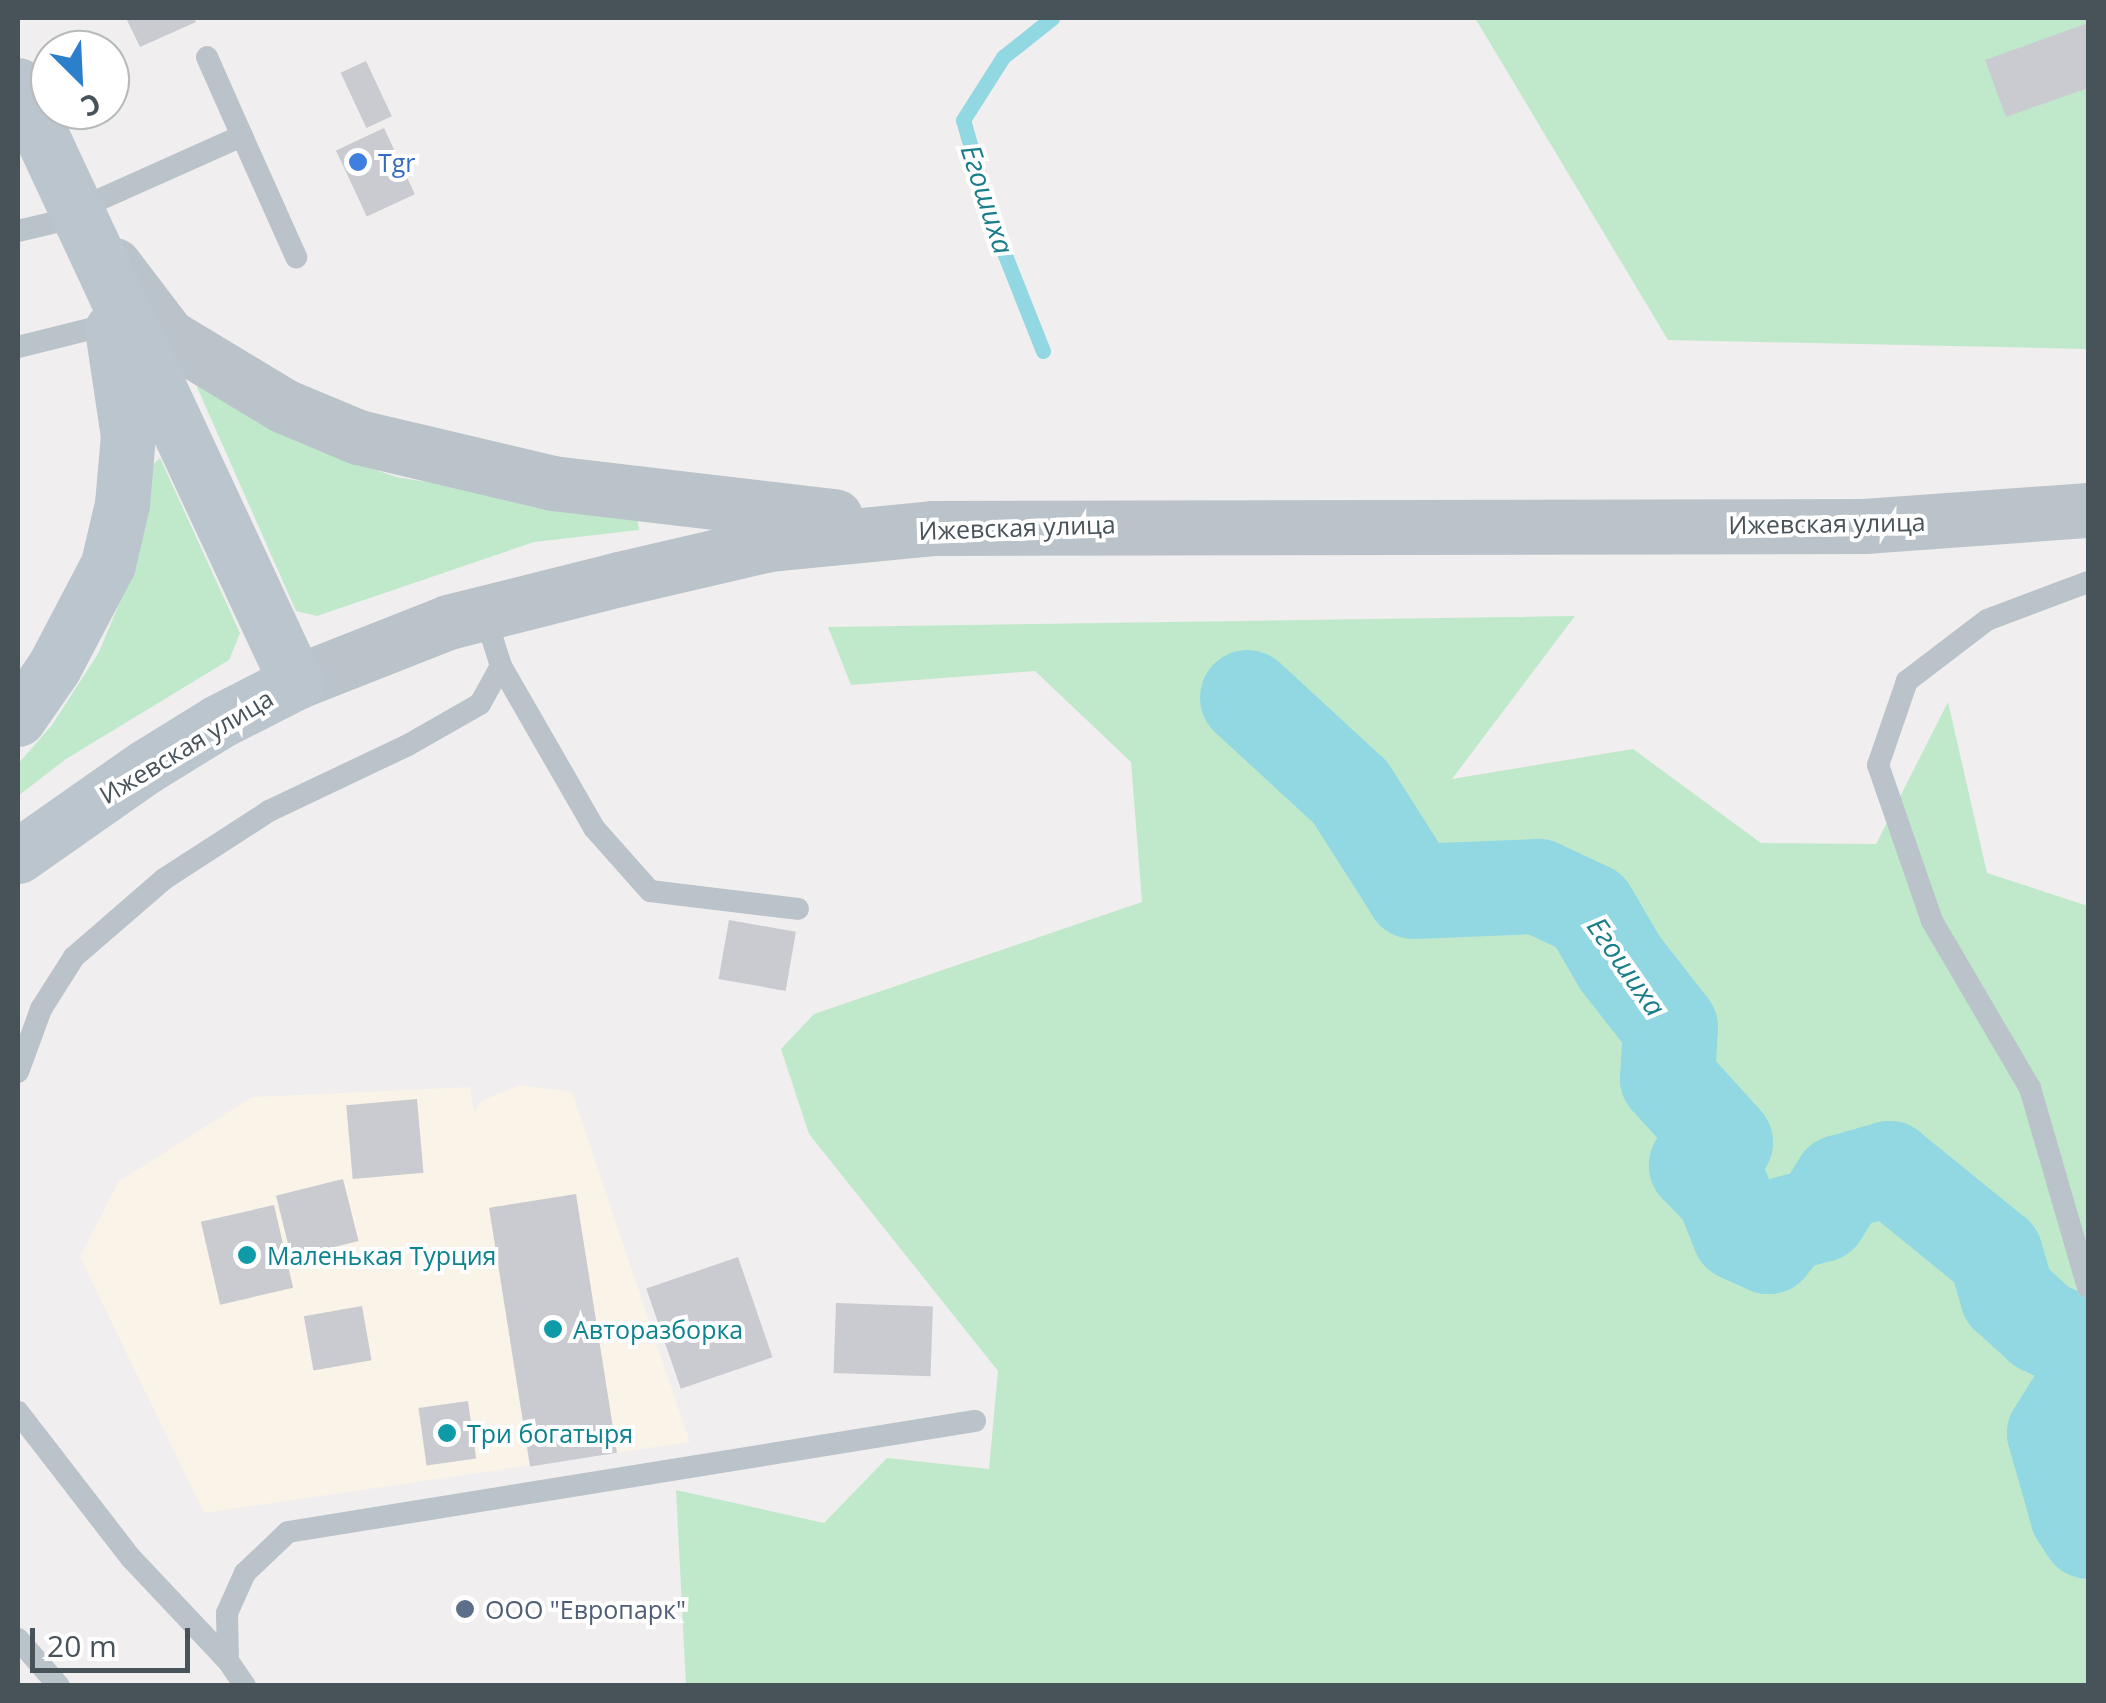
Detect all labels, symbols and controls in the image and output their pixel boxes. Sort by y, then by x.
north arrow [30,30,130,130]
text: С [76,85,107,127]
water label: Егошиха [955,140,1021,258]
place label: Tgr [378,147,416,177]
marker: Tgr [347,151,369,173]
street label: Ижевская улица [1728,506,1926,540]
street label: Ижевская улица [918,509,1116,545]
street label: Ижевская улица [94,682,278,810]
water label: Егошиха [1581,910,1673,1022]
place label: Маленькая Турция [267,1240,496,1270]
marker: Маленькая Турция [236,1244,258,1266]
place label: Авторазборка [573,1314,743,1344]
marker: Авторазборка [542,1318,564,1340]
place label: Три богатыря [467,1418,633,1448]
marker: Три богатыря [436,1422,458,1444]
place label: ООО "Европарк" [485,1594,686,1624]
marker: ООО "Европарк" [454,1598,476,1620]
scale bar [35,1608,195,1670]
text: 20 m [47,1625,117,1666]

